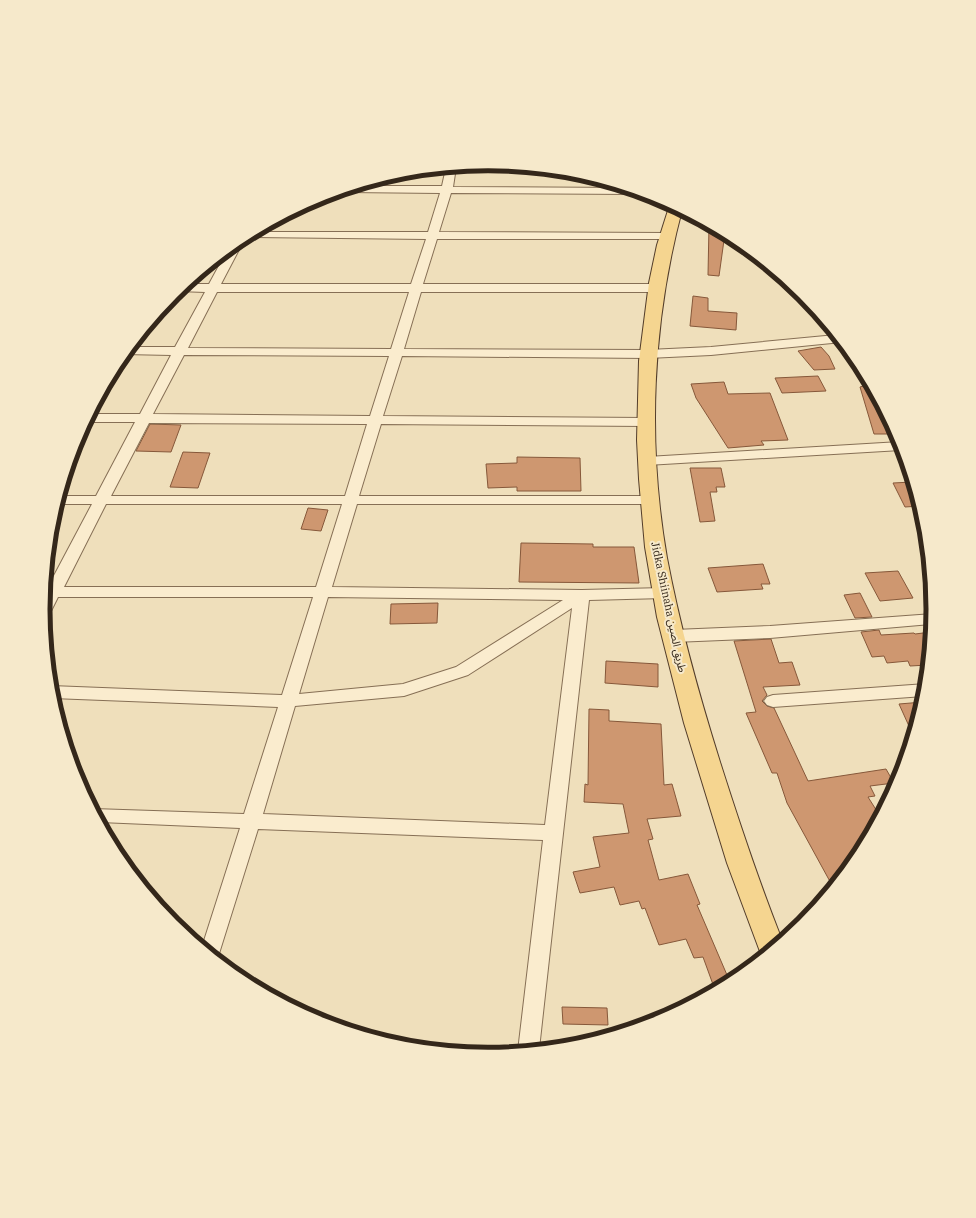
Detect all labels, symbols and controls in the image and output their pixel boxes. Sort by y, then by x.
street label: Jidka Shiinaha طريق الصين [648,540,690,674]

